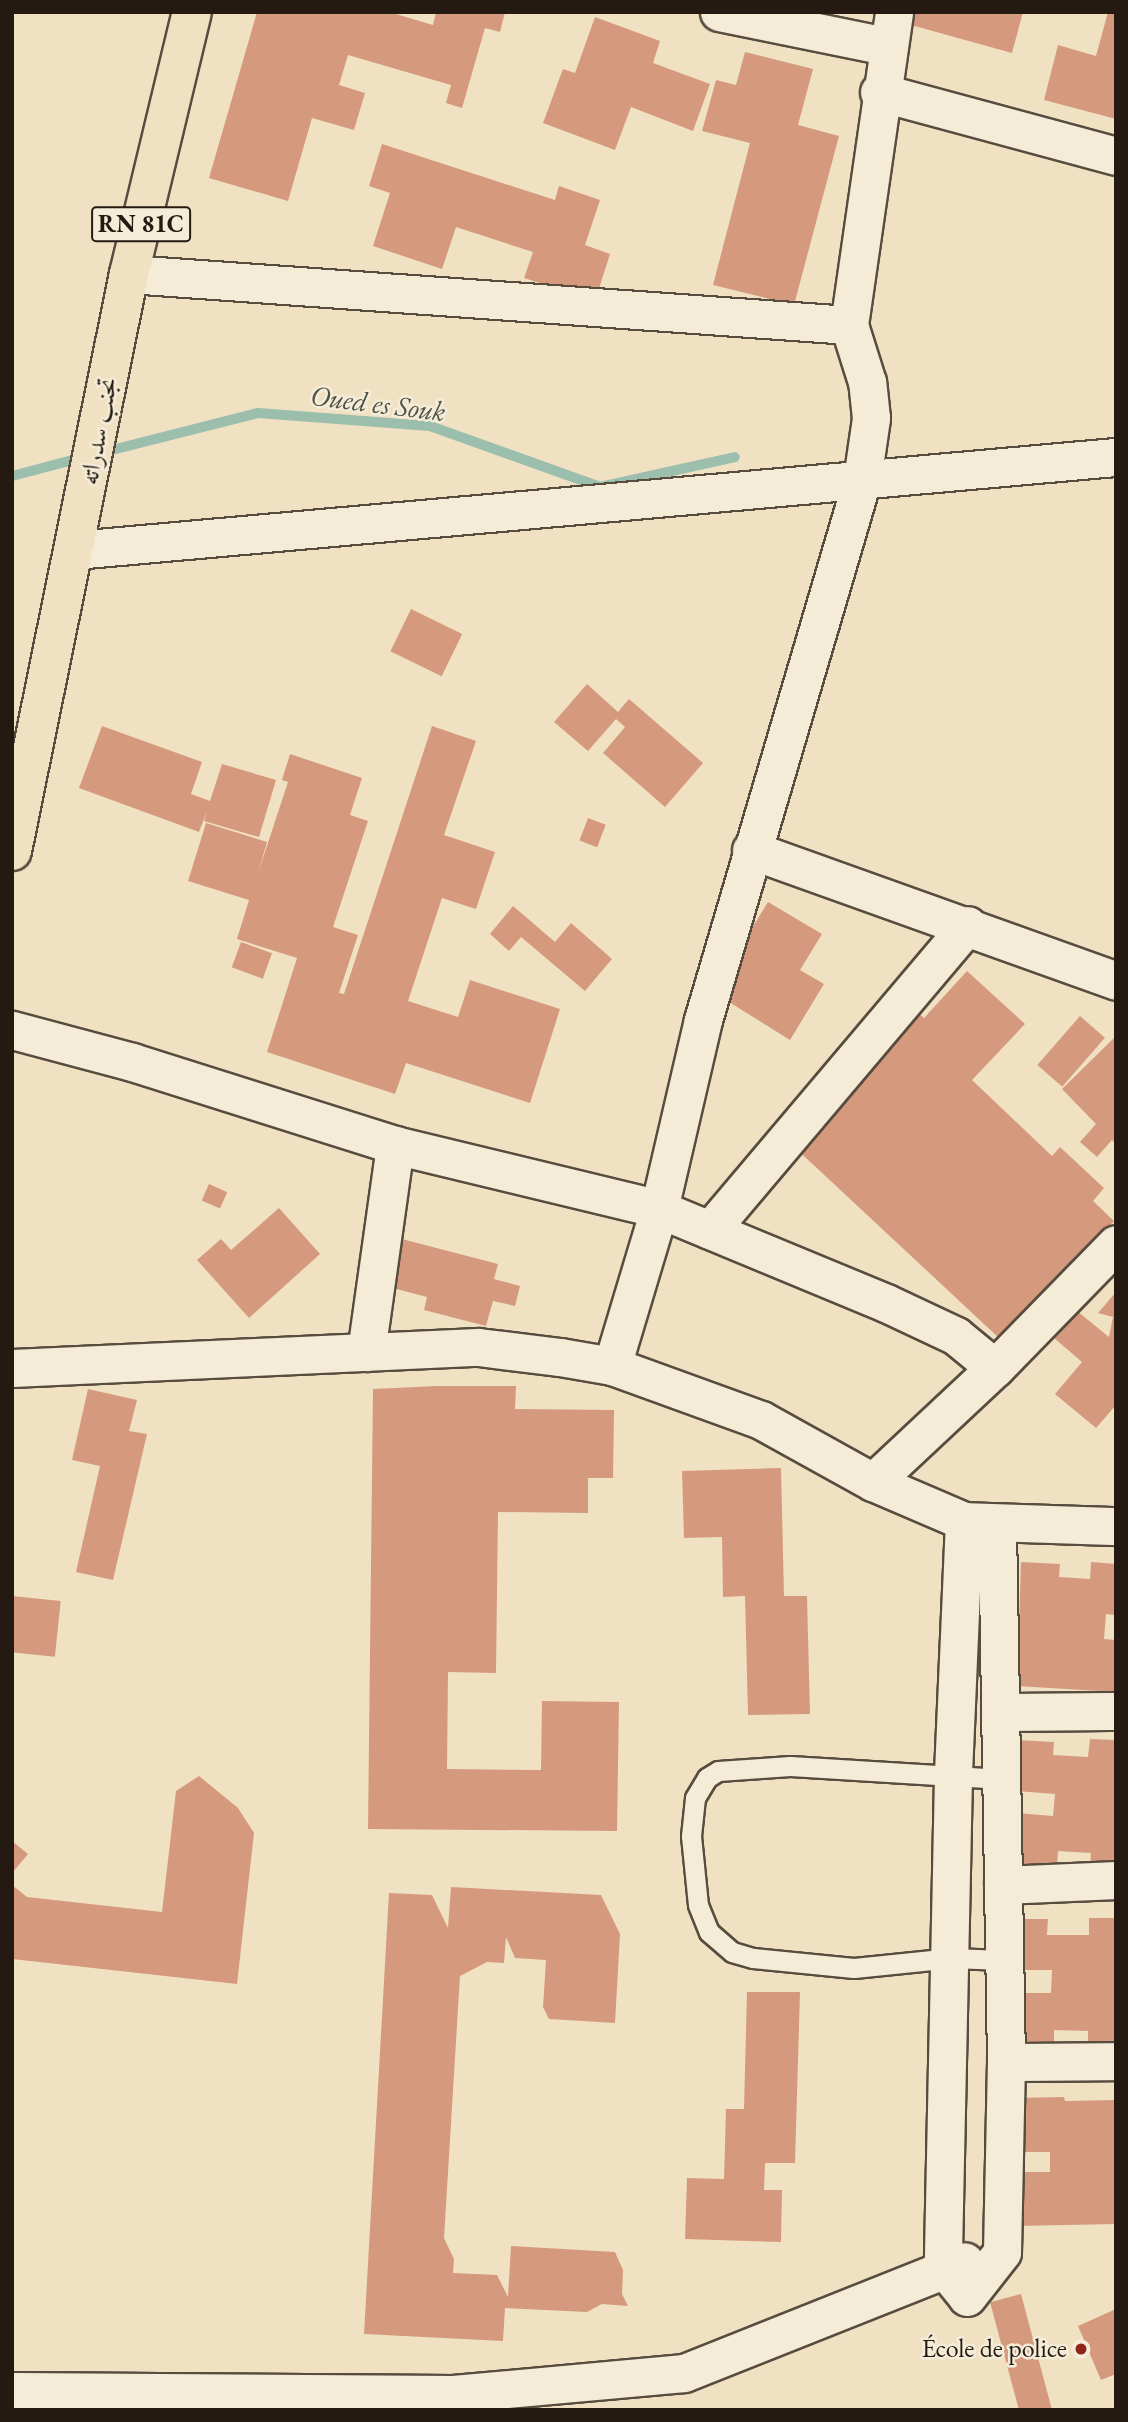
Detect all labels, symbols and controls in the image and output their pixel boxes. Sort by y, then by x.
road number: RN 81C [90,204,192,244]
street label: تجنب سدراته [73,375,125,487]
water label: Oued es Souk [309,378,447,428]
place label: École de police [922,2333,1067,2365]
marker: École de police [1073,2341,1089,2357]

